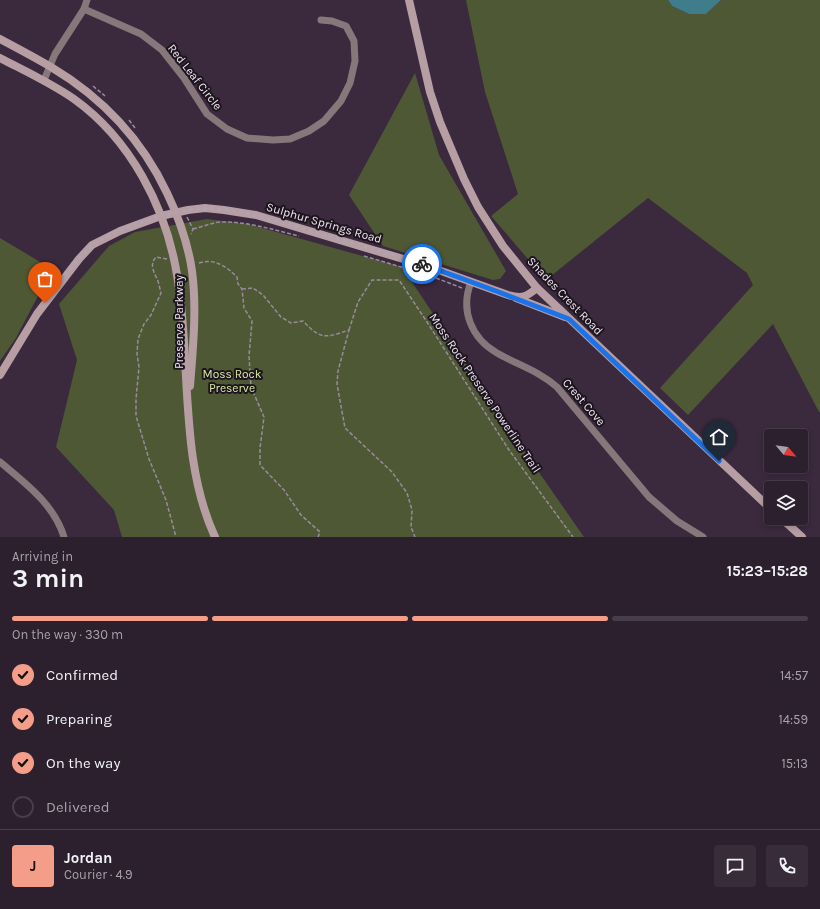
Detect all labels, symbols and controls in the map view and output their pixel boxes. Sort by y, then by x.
street label: Red Leaf Circle [165,41,225,113]
street label: Sulphur Springs Road [265,200,383,246]
courier [402,244,442,284]
icon: bike [411,253,433,275]
street label: Shades Crest Road [524,254,606,338]
pin [28,262,62,303]
icon: bag [34,268,56,290]
street label: Preserve Parkway [172,274,186,369]
street label: Moss Rock Preserve Powerline Trail [426,311,544,475]
park label: Moss Rock Preserve [202,367,262,395]
street label: Crest Cove [560,376,608,428]
pin [702,420,736,461]
icon: home [708,426,730,448]
north arrow [764,429,808,473]
map controls [764,429,808,525]
button: layers [764,481,808,525]
text: Arriving in [12,549,73,564]
text: 15:23–15:28 [727,562,808,580]
text: 3 min [12,563,84,594]
text: On the way · 330 m [12,627,123,642]
icon: check [12,664,34,686]
text: Confirmed [46,666,118,684]
text: 14:57 [780,668,808,683]
icon: check [12,708,34,730]
text: Preparing [46,710,112,728]
text: 14:59 [779,712,808,727]
icon: check [12,752,34,774]
text: On the way [46,754,120,772]
text: 15:13 [781,756,808,771]
text: Delivered [46,798,110,816]
button: chat [714,845,756,887]
button: phone [766,845,808,887]
text: Jordan [64,849,112,867]
text: J [30,857,36,875]
text: Courier · 4.9 [64,867,133,882]

